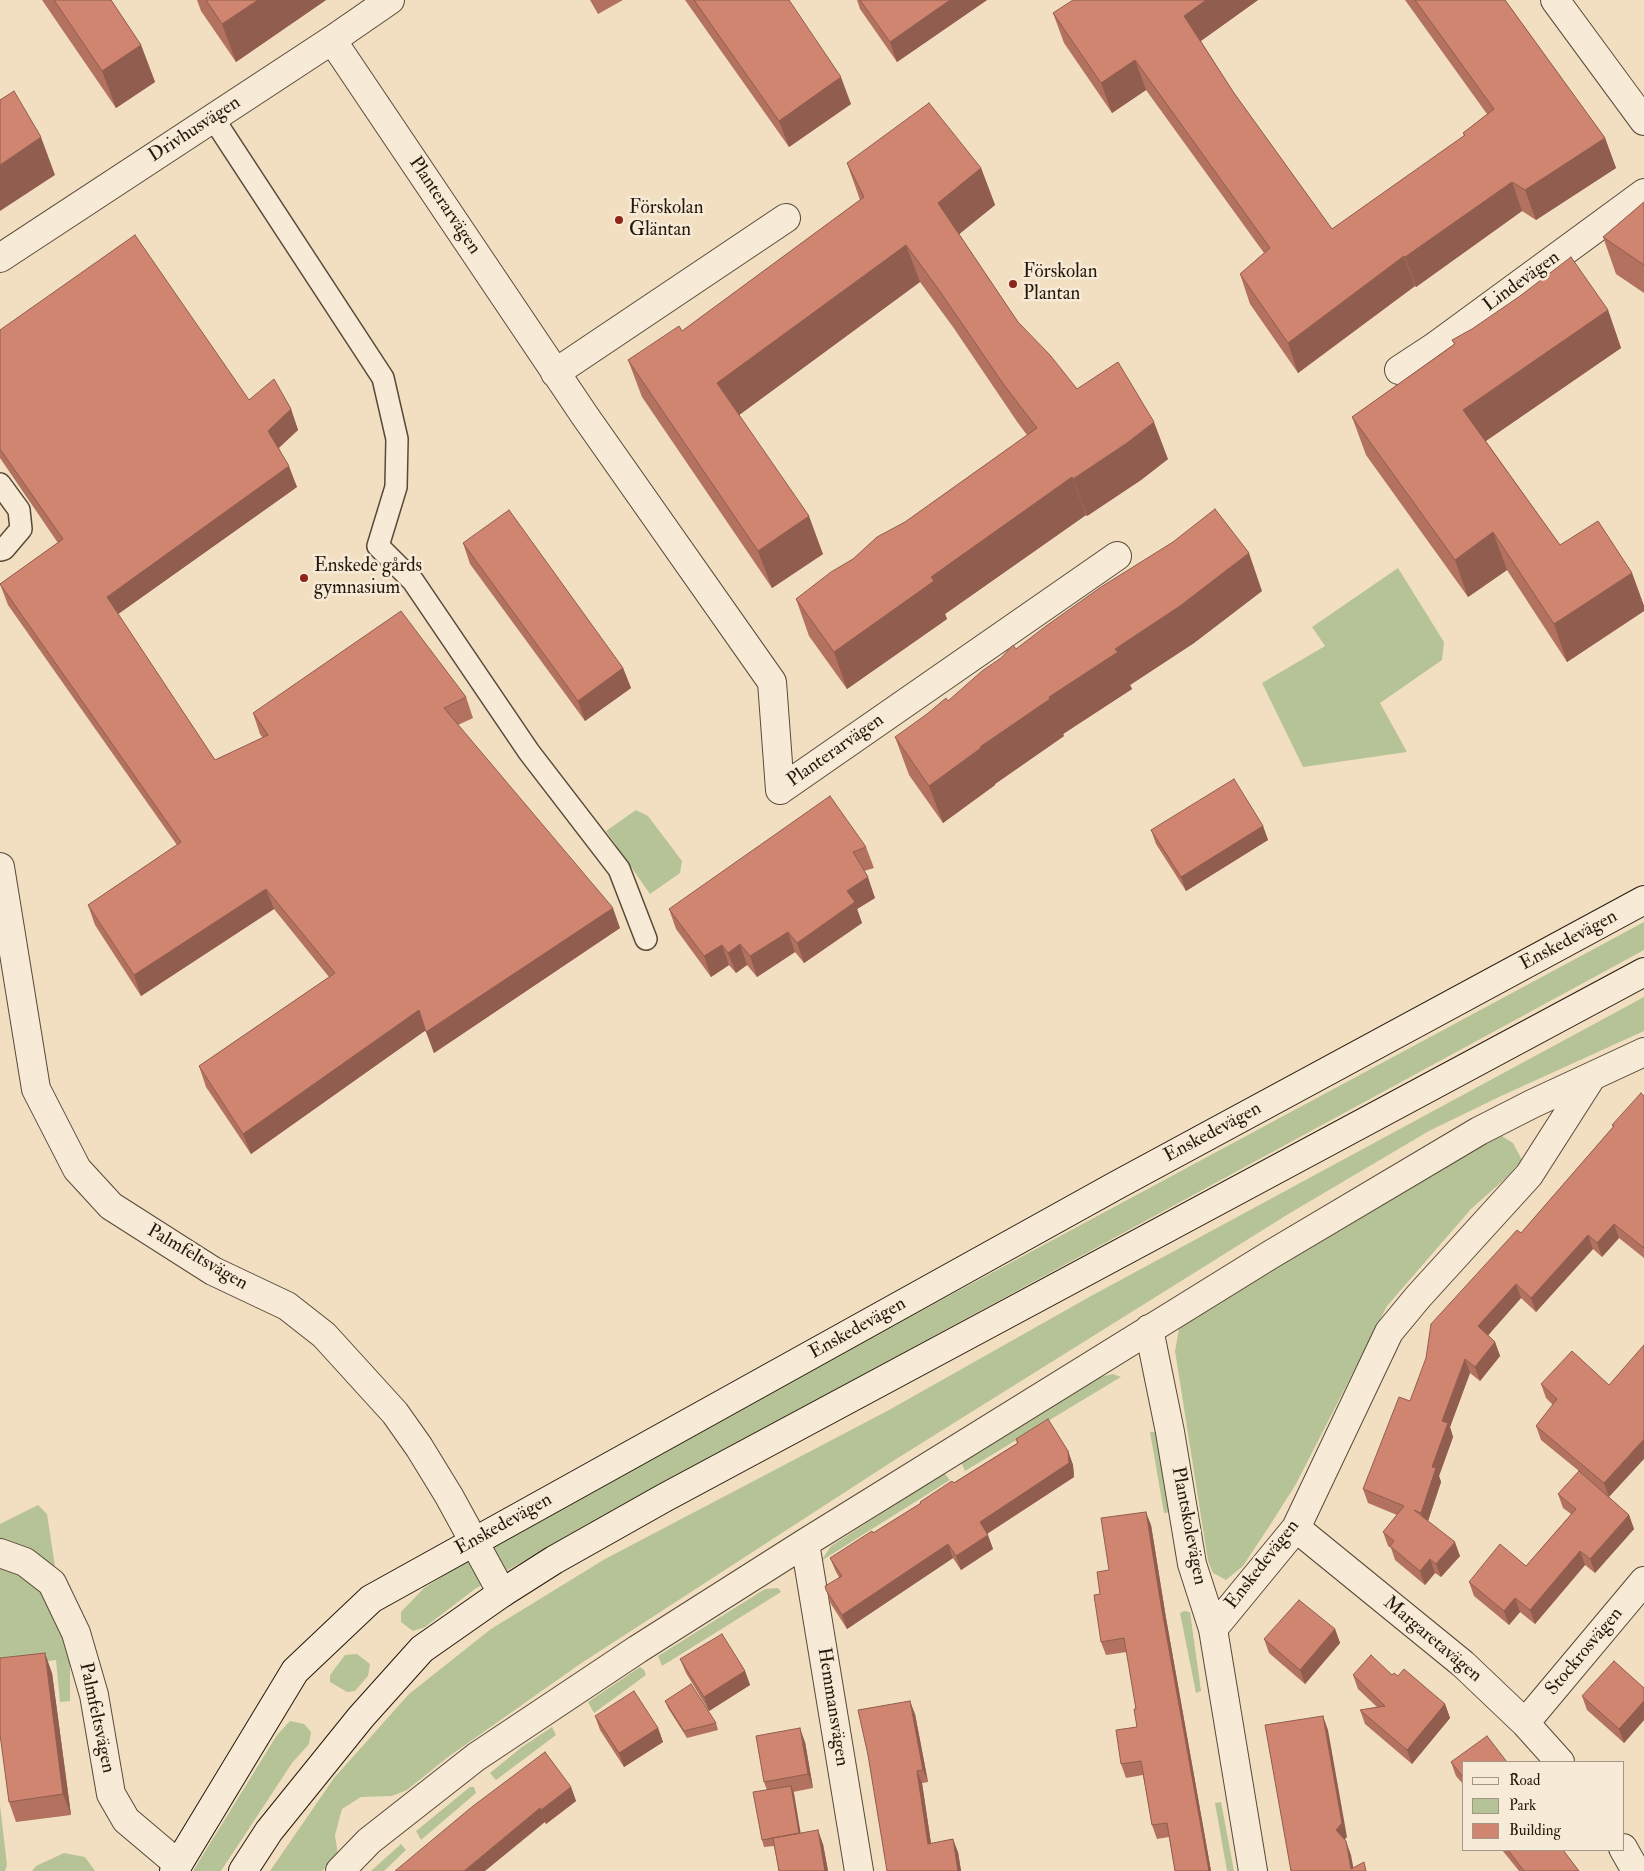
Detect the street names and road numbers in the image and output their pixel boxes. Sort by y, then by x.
street label: Drivhusvägen [145,92,245,168]
street label: Planterarvägen [403,153,485,259]
street label: Lindevägen [1479,247,1565,317]
street label: Planterarvägen [783,709,889,793]
street label: Enskedevägen [1516,906,1622,976]
street label: Enskedevägen [1160,1098,1266,1168]
street label: Palmfeltsvägen [143,1220,251,1296]
street label: Enskedevägen [806,1293,910,1365]
street label: Plantskolevägen [1165,1465,1211,1587]
street label: Enskedevägen [452,1489,556,1561]
street label: Enskedevägen [1221,1516,1305,1614]
street label: Margaretavägen [1378,1592,1486,1688]
street label: Stockrosvägen [1541,1603,1629,1701]
street label: Hemmansvägen [811,1646,853,1768]
street label: Palmfeltsvägen [73,1661,119,1775]

